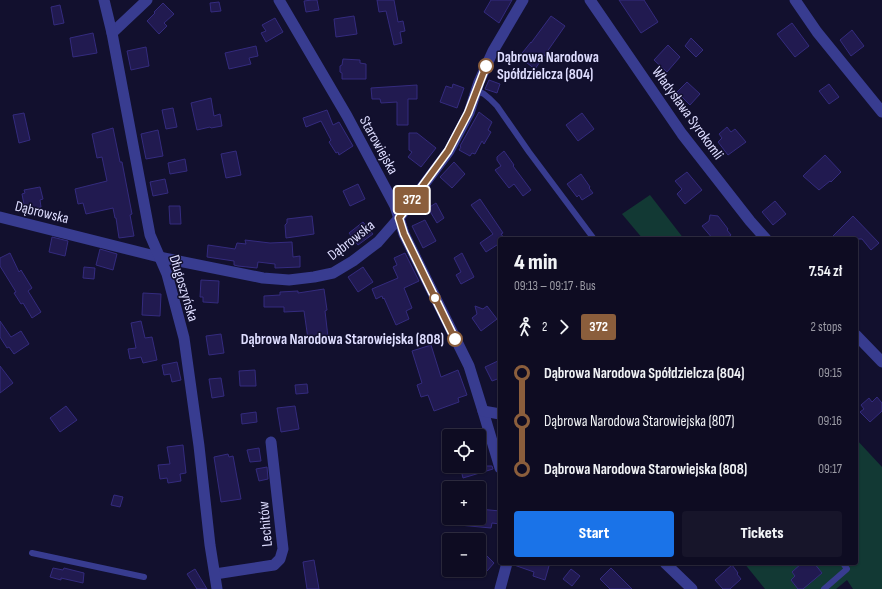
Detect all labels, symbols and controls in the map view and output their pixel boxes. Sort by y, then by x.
place label: Dąbrowa Narodowa Spółdzielcza (804) [497,48,599,84]
marker: Dąbrowa Narodowa Spółdzielcza (804) [478,58,494,74]
street label: Władysława Syrokomli [647,63,728,164]
street label: Starowiejska [355,113,402,178]
line badge: 372 [389,187,435,213]
text: 372 [403,191,421,208]
street label: Dąbrowska [13,197,71,228]
street label: Dąbrowska [324,216,379,265]
text: 4 min [514,249,558,276]
street label: Długoszyńska [164,253,203,324]
text: 7.54 zł [809,262,842,281]
text: 09:13 – 09:17 · Bus [514,278,596,294]
unlabelled marker [429,292,441,304]
icon: walk [514,316,536,338]
icon: forward [553,316,575,338]
text: 372 [589,318,608,335]
text: 2 [542,319,547,335]
text: 2 stops [811,319,842,335]
place label: Dąbrowa Narodowa Starowiejska (808) [241,330,444,349]
marker: Dąbrowa Narodowa Starowiejska (808) [447,331,463,347]
text: Dąbrowa Narodowa Spółdzielcza (804) [544,364,745,383]
text: 09:15 [818,365,842,381]
text: Dąbrowa Narodowa Starowiejska (807) [544,412,735,431]
text: 09:16 [818,413,842,429]
map controls [442,429,486,577]
button: locate [442,429,486,473]
text: Dąbrowa Narodowa Starowiejska (808) [544,460,747,479]
text: 09:17 [818,461,842,477]
button: + [442,481,486,525]
street label: Lechitów [254,500,277,548]
button: Start [514,511,674,557]
button: Tickets [682,511,842,557]
button: − [442,533,486,577]

